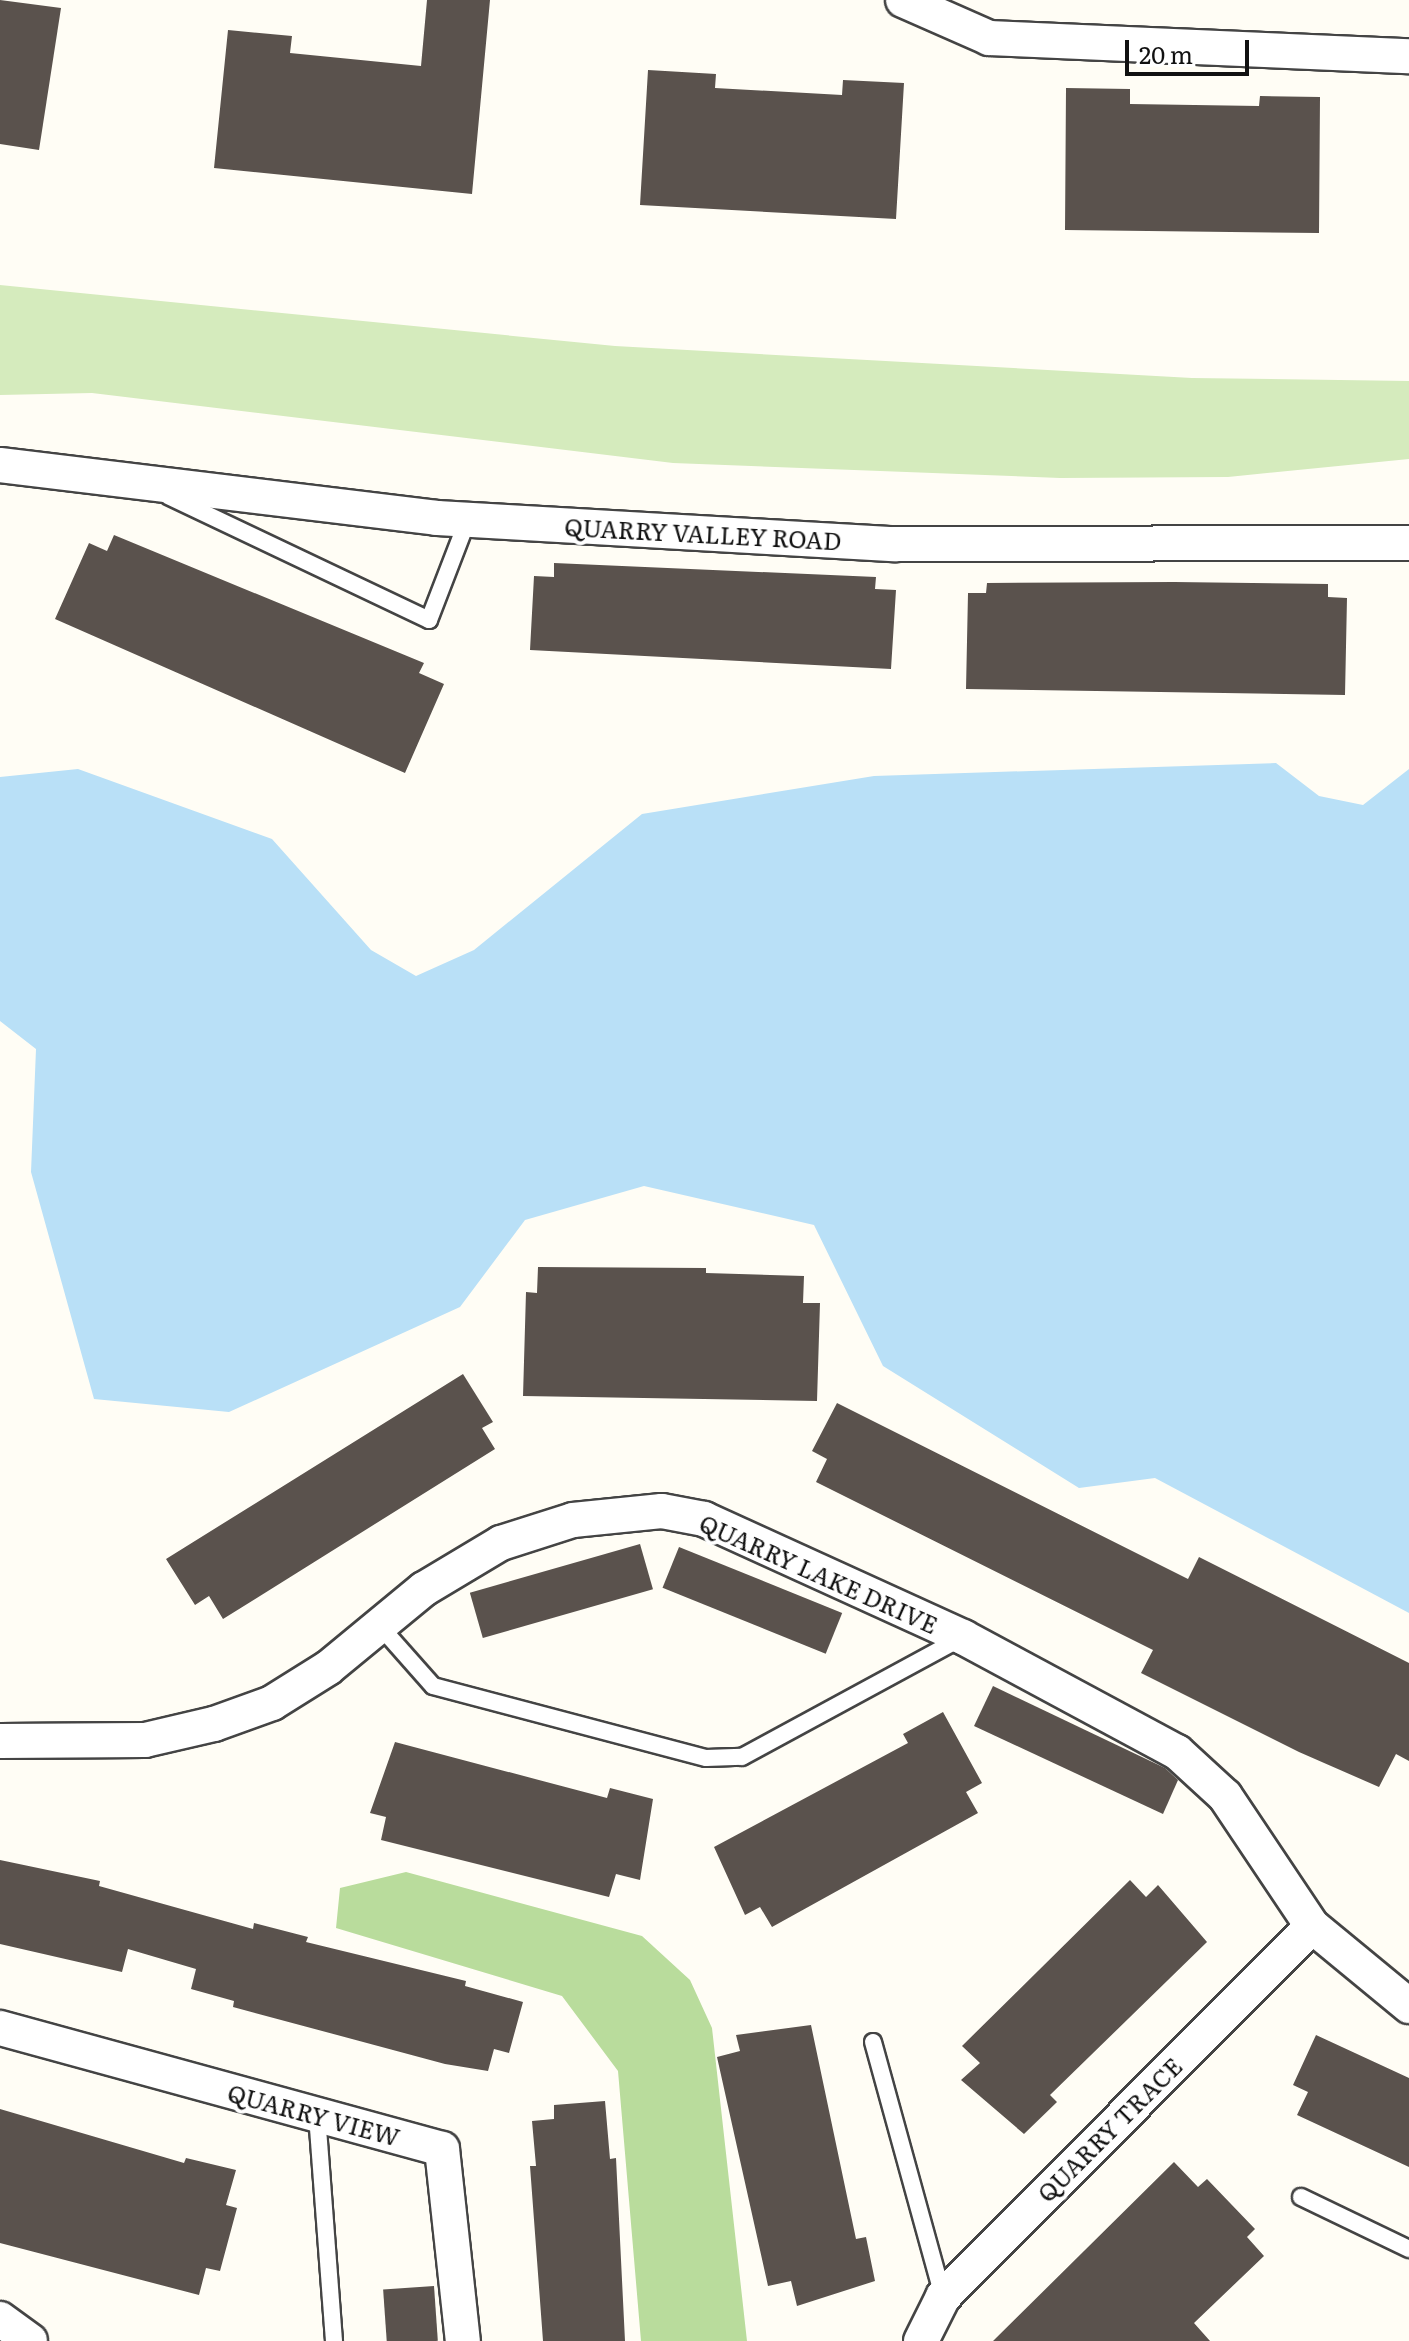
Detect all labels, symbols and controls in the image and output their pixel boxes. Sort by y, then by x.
scale bar [1129,24,1253,74]
text: 20 m [1139,36,1193,71]
street label: QUARRY VALLEY ROAD [564,511,842,555]
street label: QUARRY LAKE DRIVE [695,1507,943,1639]
street label: QUARRY TRACE [1031,2051,1187,2207]
street label: QUARRY VIEW [225,2077,403,2151]

